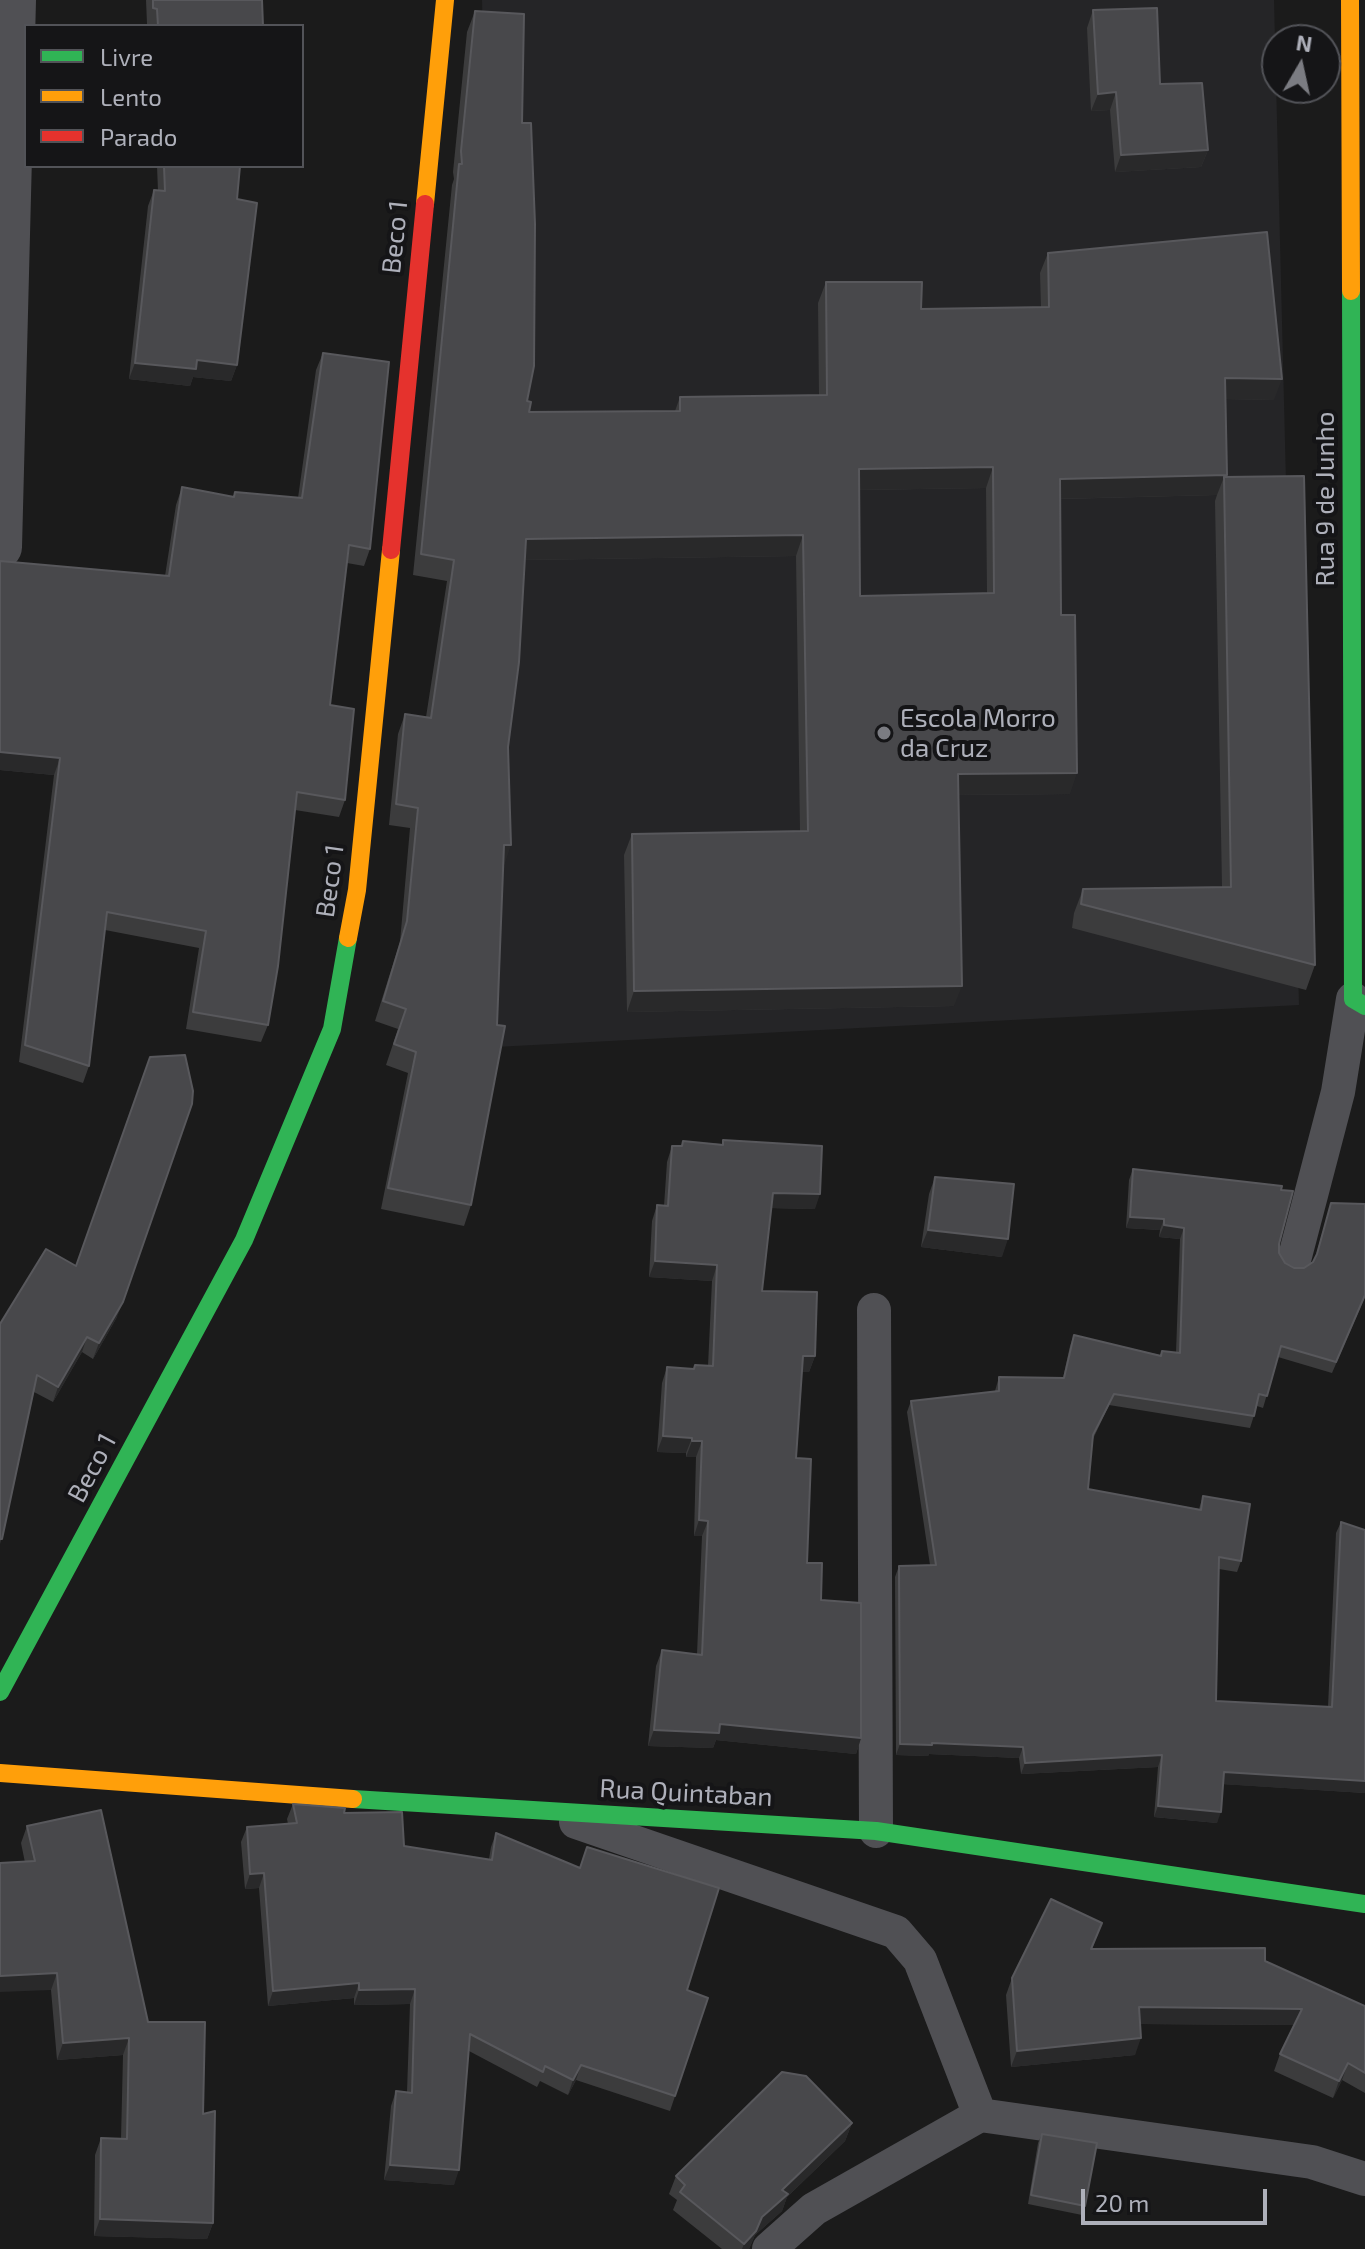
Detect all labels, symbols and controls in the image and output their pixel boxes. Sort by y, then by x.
legend [24,24,304,168]
north arrow [1261,24,1341,104]
text: N [1295,28,1314,56]
text: Livre [100,42,153,71]
text: Lento [100,82,162,111]
text: Parado [100,122,177,151]
street label: Beco 1 [376,199,414,275]
street label: Rua 9 de Junho [1309,412,1341,586]
place label: Escola Morro da Cruz [900,702,1056,764]
marker: Escola Morro da Cruz [875,724,893,742]
street label: Beco 1 [309,842,351,920]
street label: Beco 1 [61,1428,123,1508]
street label: Rua Quintaban [599,1773,773,1813]
scale bar [1085,2173,1271,2223]
text: 20 m [1095,2188,1149,2217]

